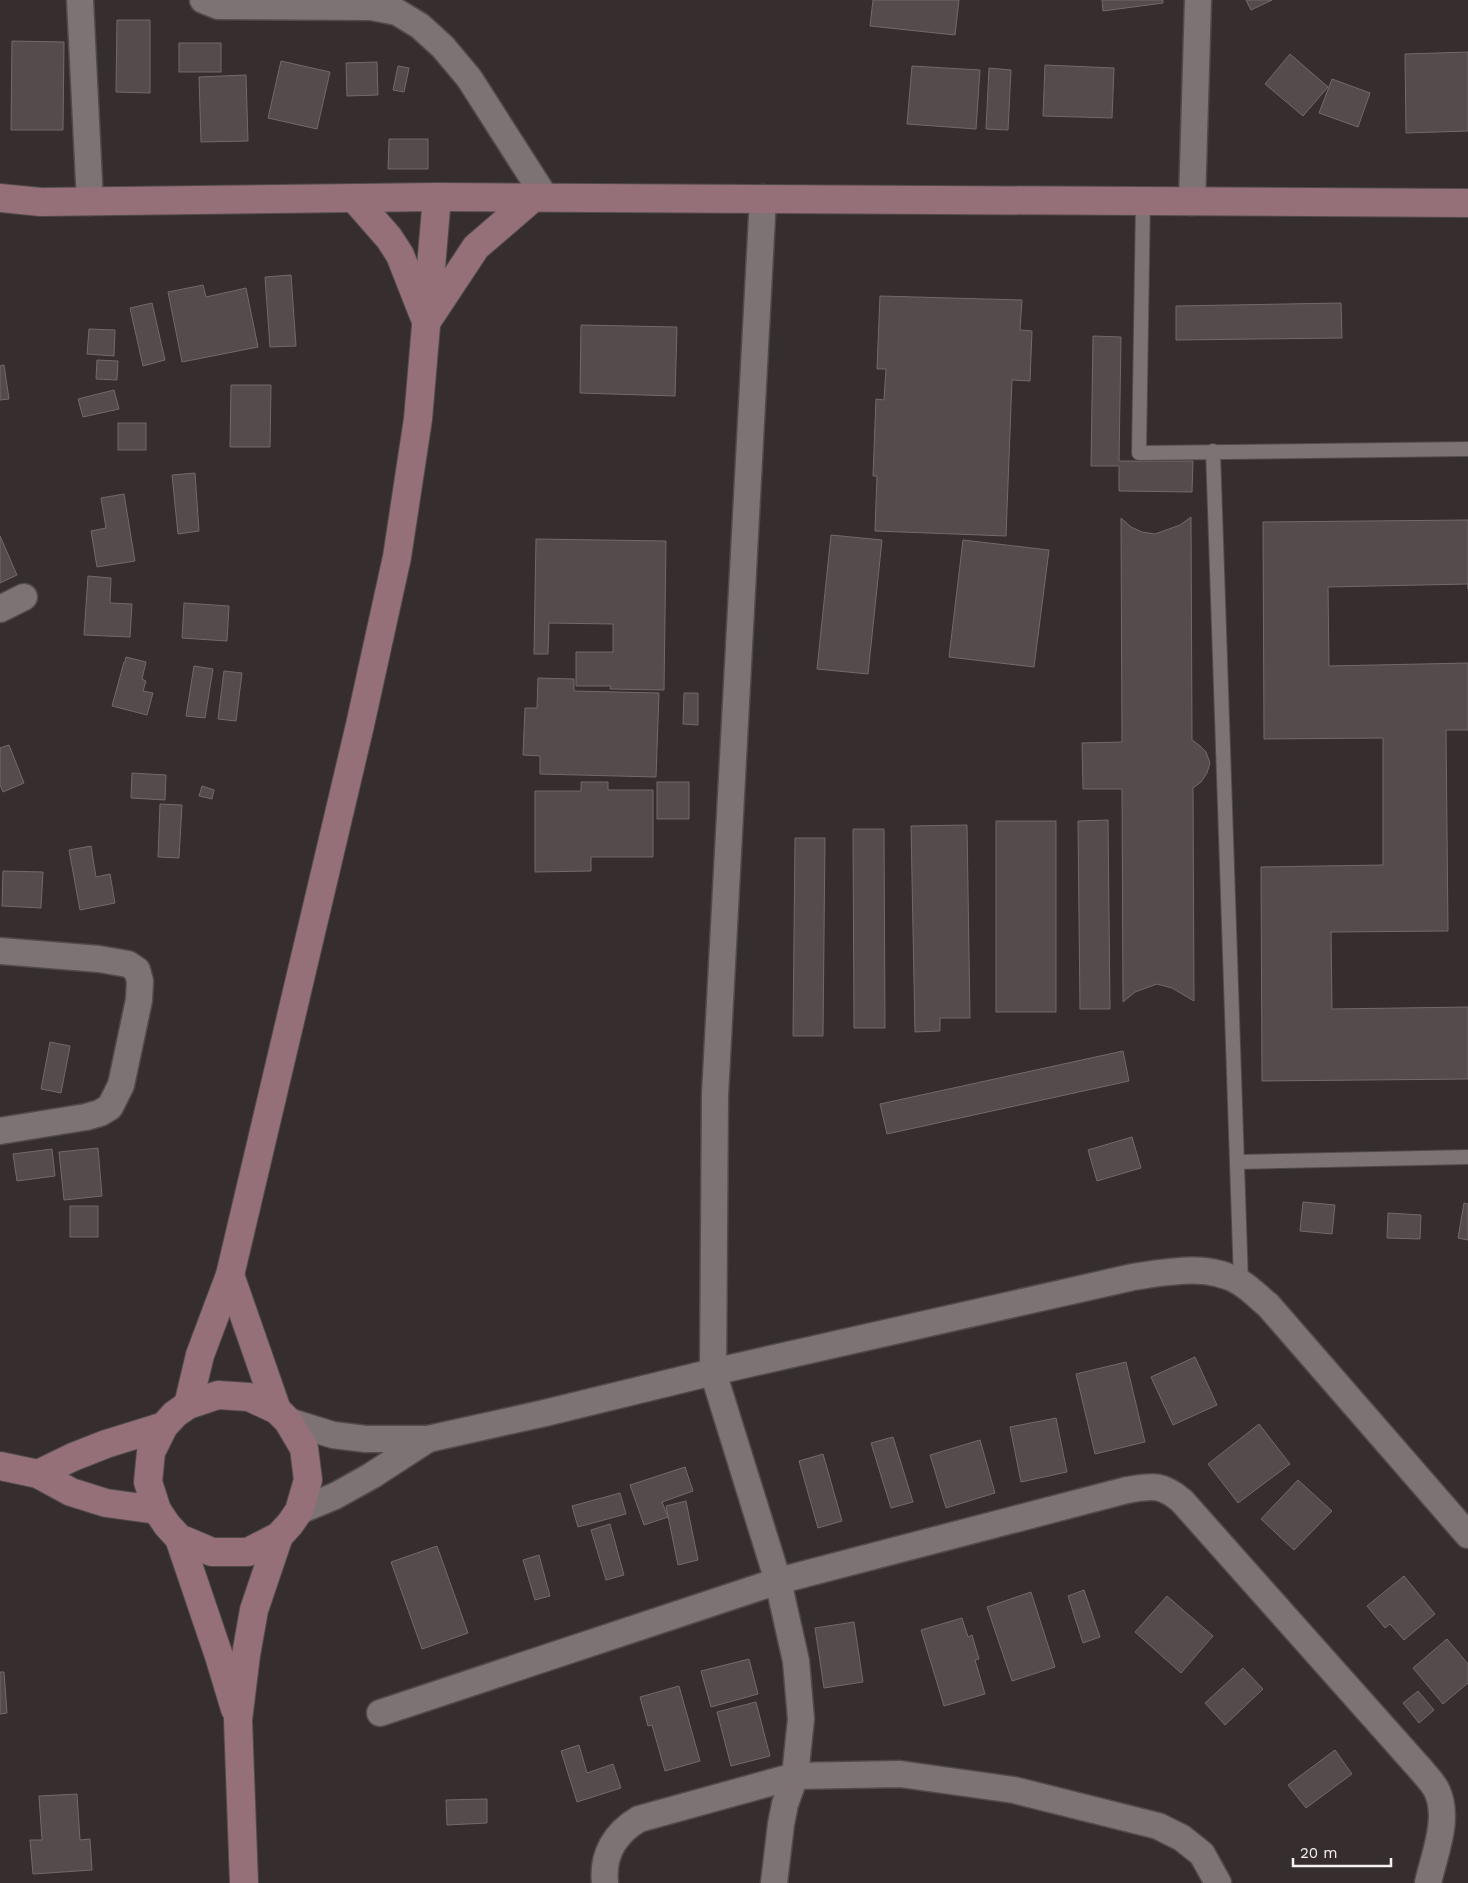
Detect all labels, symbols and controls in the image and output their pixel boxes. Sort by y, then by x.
scale bar [1293,1836,1390,1868]
text: 20 m [1300,1844,1338,1862]

